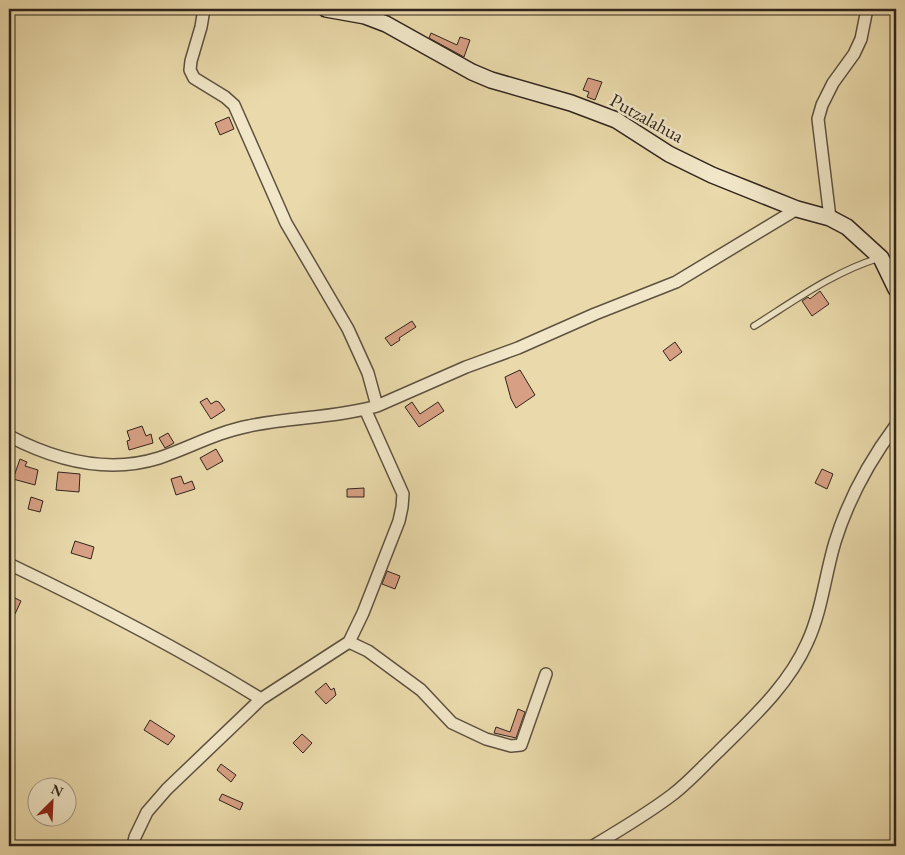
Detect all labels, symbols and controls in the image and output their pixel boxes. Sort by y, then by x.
street label: Putzalahua [606,87,689,149]
north arrow [28,778,78,828]
text: N [48,780,67,801]

